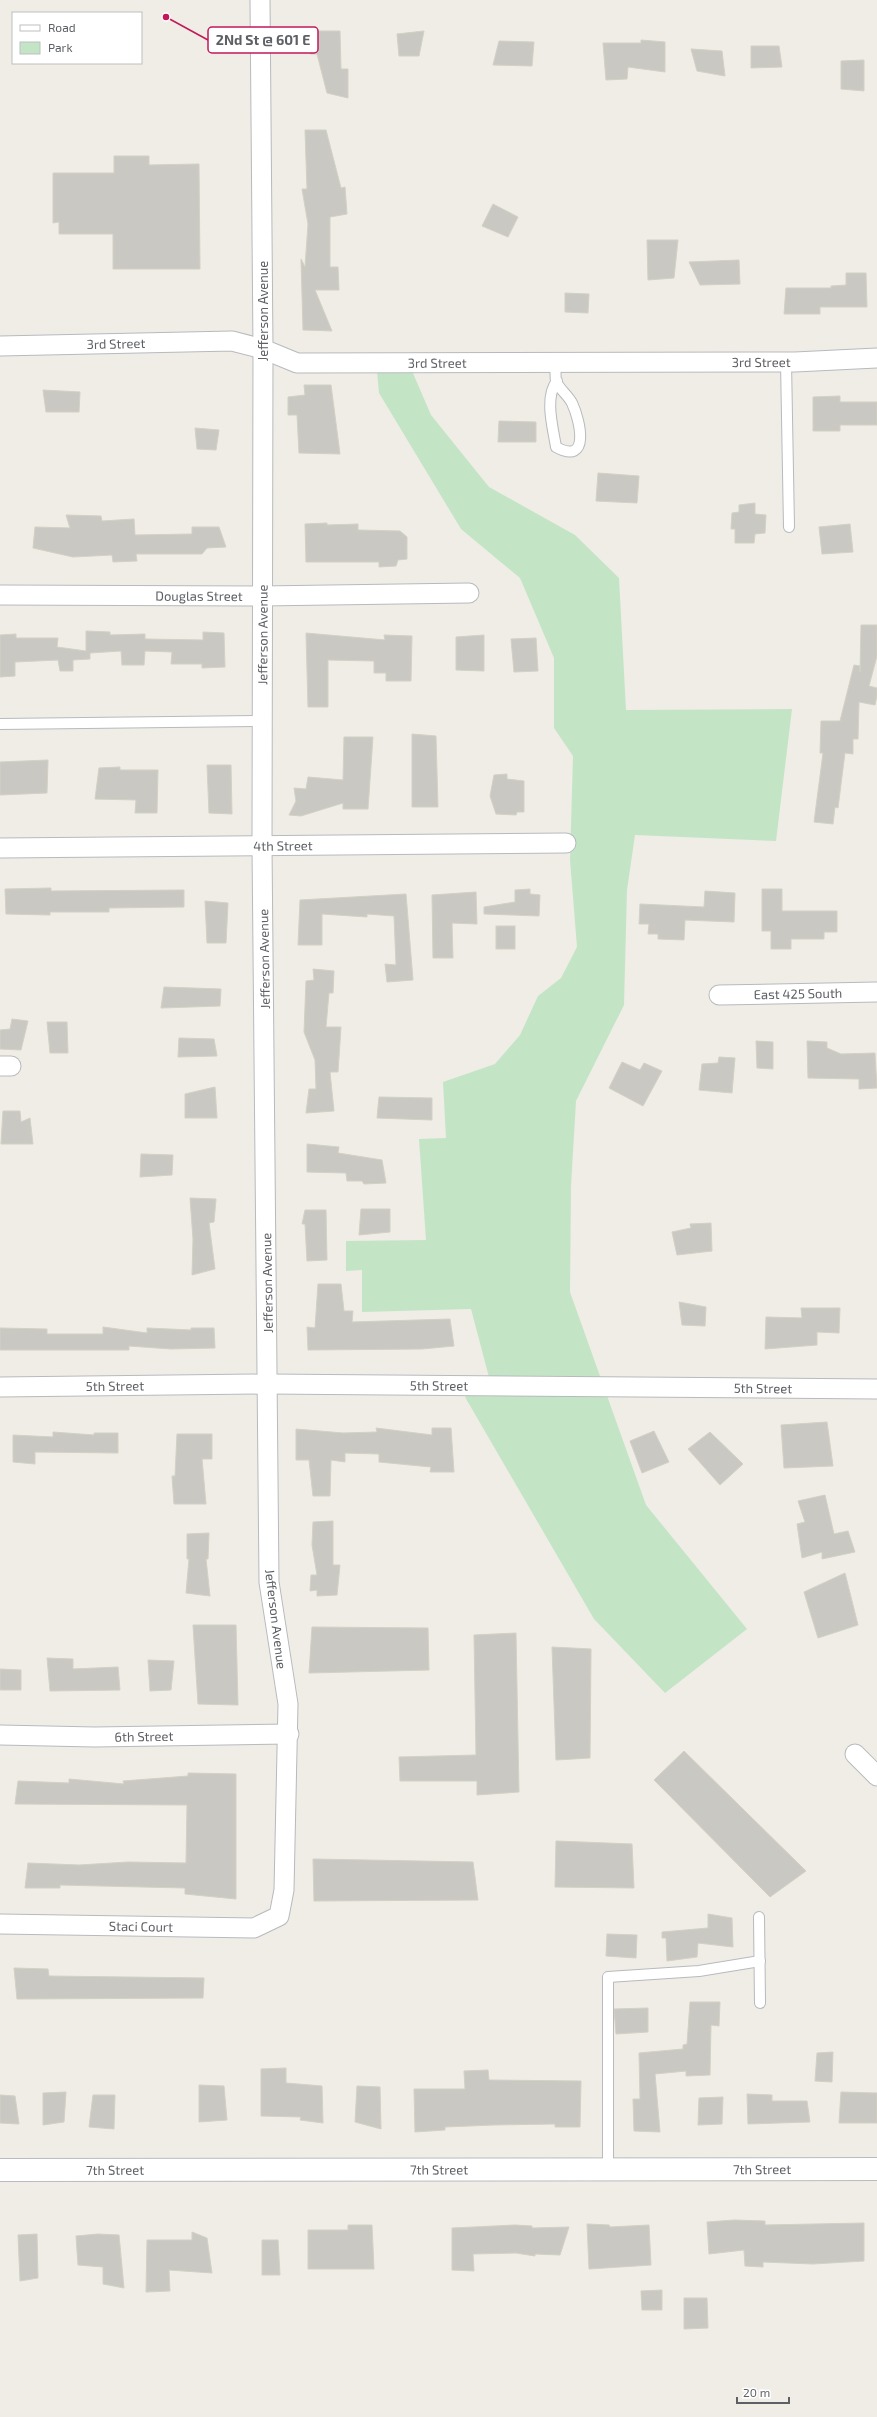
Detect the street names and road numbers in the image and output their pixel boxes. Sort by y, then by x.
street label: Jefferson Avenue [255,261,271,361]
street label: 3rd Street [86,335,146,352]
street label: 3rd Street [732,354,791,370]
street label: 3rd Street [408,355,467,371]
street label: Jefferson Avenue [254,585,271,685]
street label: Douglas Street [155,588,243,604]
street label: 4th Street [253,837,313,854]
street label: Jefferson Avenue [255,909,273,1009]
street label: East 425 South [753,985,842,1002]
street label: Jefferson Avenue [258,1233,276,1333]
street label: 5th Street [86,1377,144,1394]
street label: 5th Street [410,1377,468,1394]
street label: 5th Street [734,1380,792,1396]
street label: Jefferson Avenue [262,1568,290,1670]
street label: 6th Street [114,1728,174,1745]
street label: Staci Court [109,1918,173,1935]
street label: 7th Street [410,2161,468,2178]
street label: 7th Street [733,2161,791,2177]
street label: 7th Street [86,2162,144,2178]

